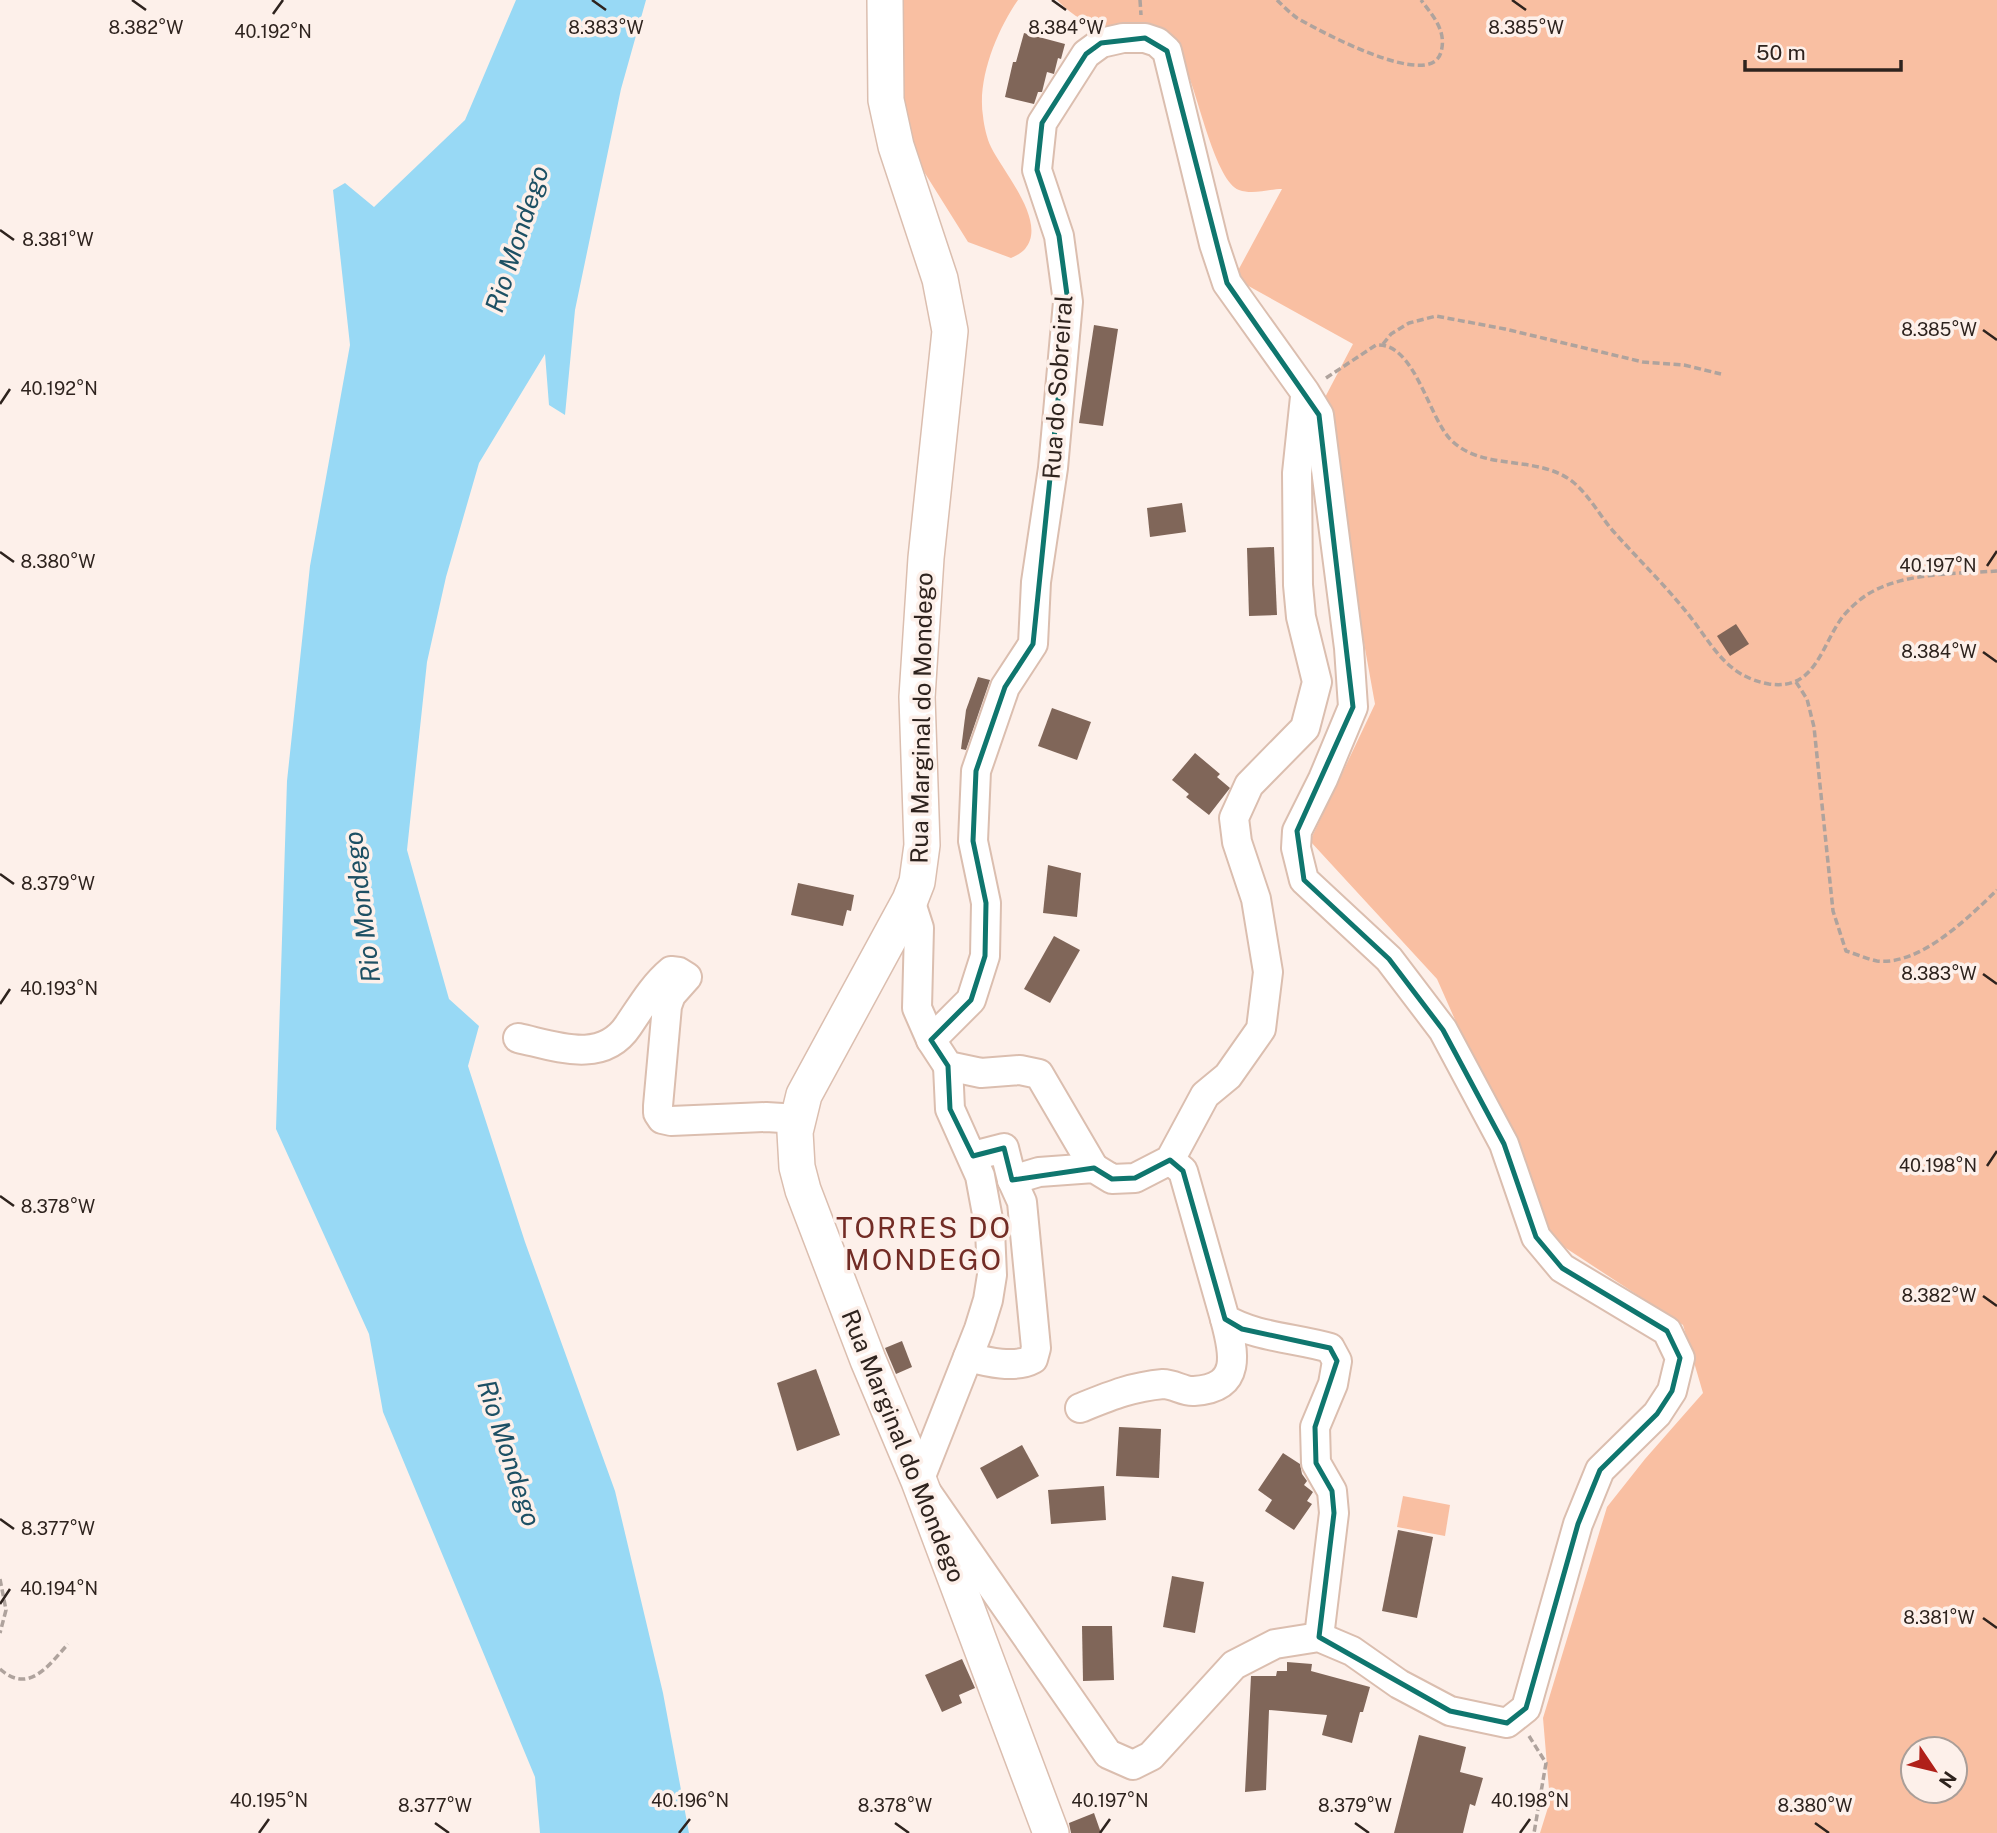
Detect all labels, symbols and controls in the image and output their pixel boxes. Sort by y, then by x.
text: 8.382°W [109,17,183,38]
text: 8.383°W [568,17,644,38]
text: 8.384°W [1028,17,1104,38]
text: 8.385°W [1488,17,1564,38]
text: 40.192°N [234,21,312,42]
scale bar [1745,28,1901,72]
text: 50 m [1756,40,1806,65]
water label: Rio Mondego [478,162,555,316]
text: 8.381°W [22,229,94,250]
street label: Rua do Sobreiral [1037,294,1077,480]
text: 8.385°W [1901,319,1977,340]
text: 40.192°N [20,378,98,399]
text: 8.380°W [21,551,95,572]
text: 40.197°N [1899,555,1977,576]
street label: Rua Marginal do Mondego [904,572,938,864]
text: 8.384°W [1901,641,1977,662]
water label: Rio Mondego [337,830,386,984]
text: 8.379°W [21,873,95,894]
text: 8.383°W [1901,963,1977,984]
text: 40.193°N [20,978,98,999]
text: 40.198°N [1899,1155,1977,1176]
text: 8.378°W [21,1196,95,1217]
district label: TORRES DO MONDEGO [836,1211,1012,1276]
text: 8.382°W [1902,1285,1976,1306]
street label: Rua Marginal do Mondego [836,1305,971,1586]
water label: Rio Mondego [471,1376,548,1530]
text: 8.377°W [21,1518,95,1539]
text: 40.194°N [20,1578,98,1599]
text: 8.381°W [1903,1607,1975,1628]
north arrow [1899,1735,1969,1805]
text: N [1935,1767,1961,1792]
text: 40.195°N [230,1790,308,1811]
text: 40.196°N [651,1790,729,1811]
text: 40.197°N [1071,1790,1149,1811]
text: 40.198°N [1491,1790,1569,1811]
text: 8.377°W [398,1795,472,1816]
text: 8.378°W [858,1795,932,1816]
text: 8.379°W [1318,1795,1392,1816]
text: 8.380°W [1778,1795,1852,1816]

